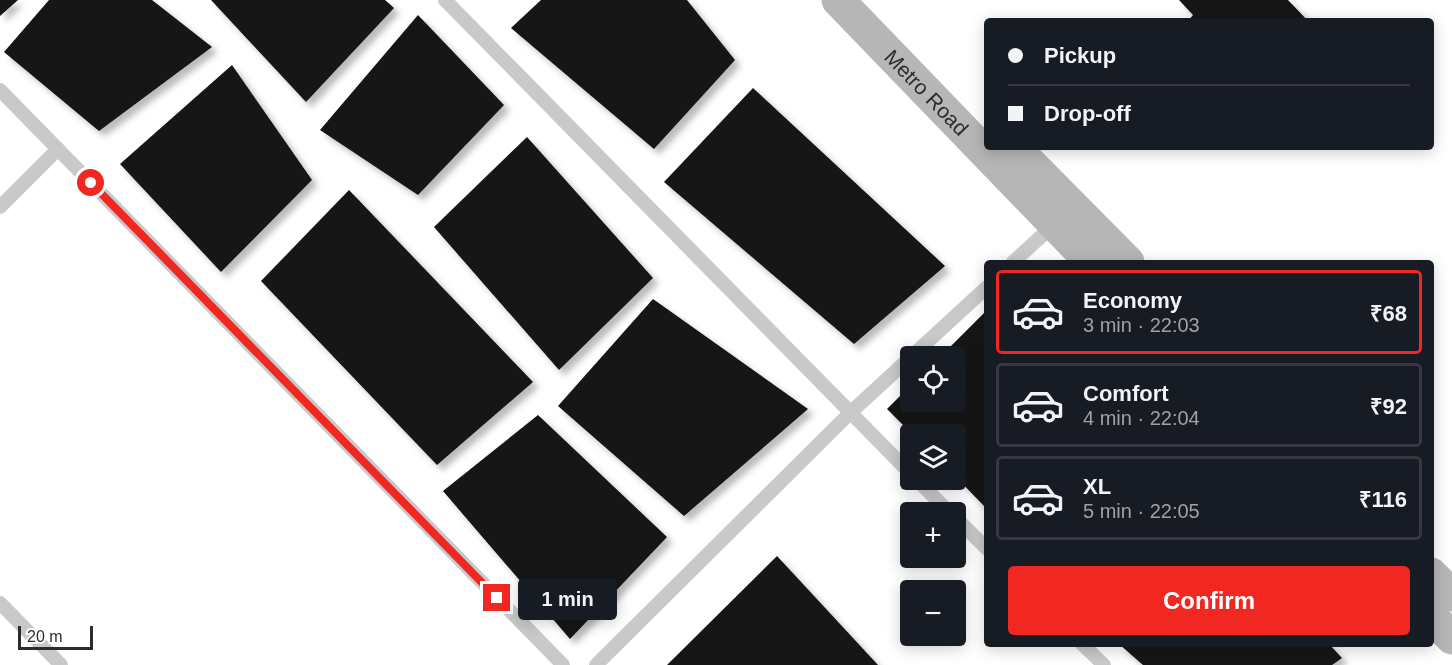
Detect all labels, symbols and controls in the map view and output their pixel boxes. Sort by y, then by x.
text: Pickup [1044,43,1116,68]
street label: Metro Road [881,45,973,140]
text: Drop-off [1044,101,1131,126]
route start [77,169,104,196]
icon: car [1011,285,1065,339]
text: Economy [1083,288,1182,313]
text: ₹68 [1370,301,1407,326]
text: 3 min · 22:03 [1083,314,1200,336]
map controls [900,346,966,646]
button: locate [900,346,966,412]
icon: car [1011,378,1065,432]
text: Comfort [1083,381,1169,406]
text: ₹92 [1370,394,1407,419]
text: 4 min · 22:04 [1083,407,1200,429]
button: layers [900,424,966,490]
icon: car [1011,471,1065,525]
text: XL [1083,474,1111,499]
text: ₹116 [1359,487,1407,512]
text: 5 min · 22:05 [1083,500,1200,522]
button: + [900,502,966,568]
button: Confirm [1008,566,1410,635]
callout: 1 min [518,577,617,619]
button: − [900,580,966,646]
route end [483,584,510,611]
text: 1 min [541,588,594,610]
scale bar [18,623,93,650]
text: 20 m [27,628,63,645]

